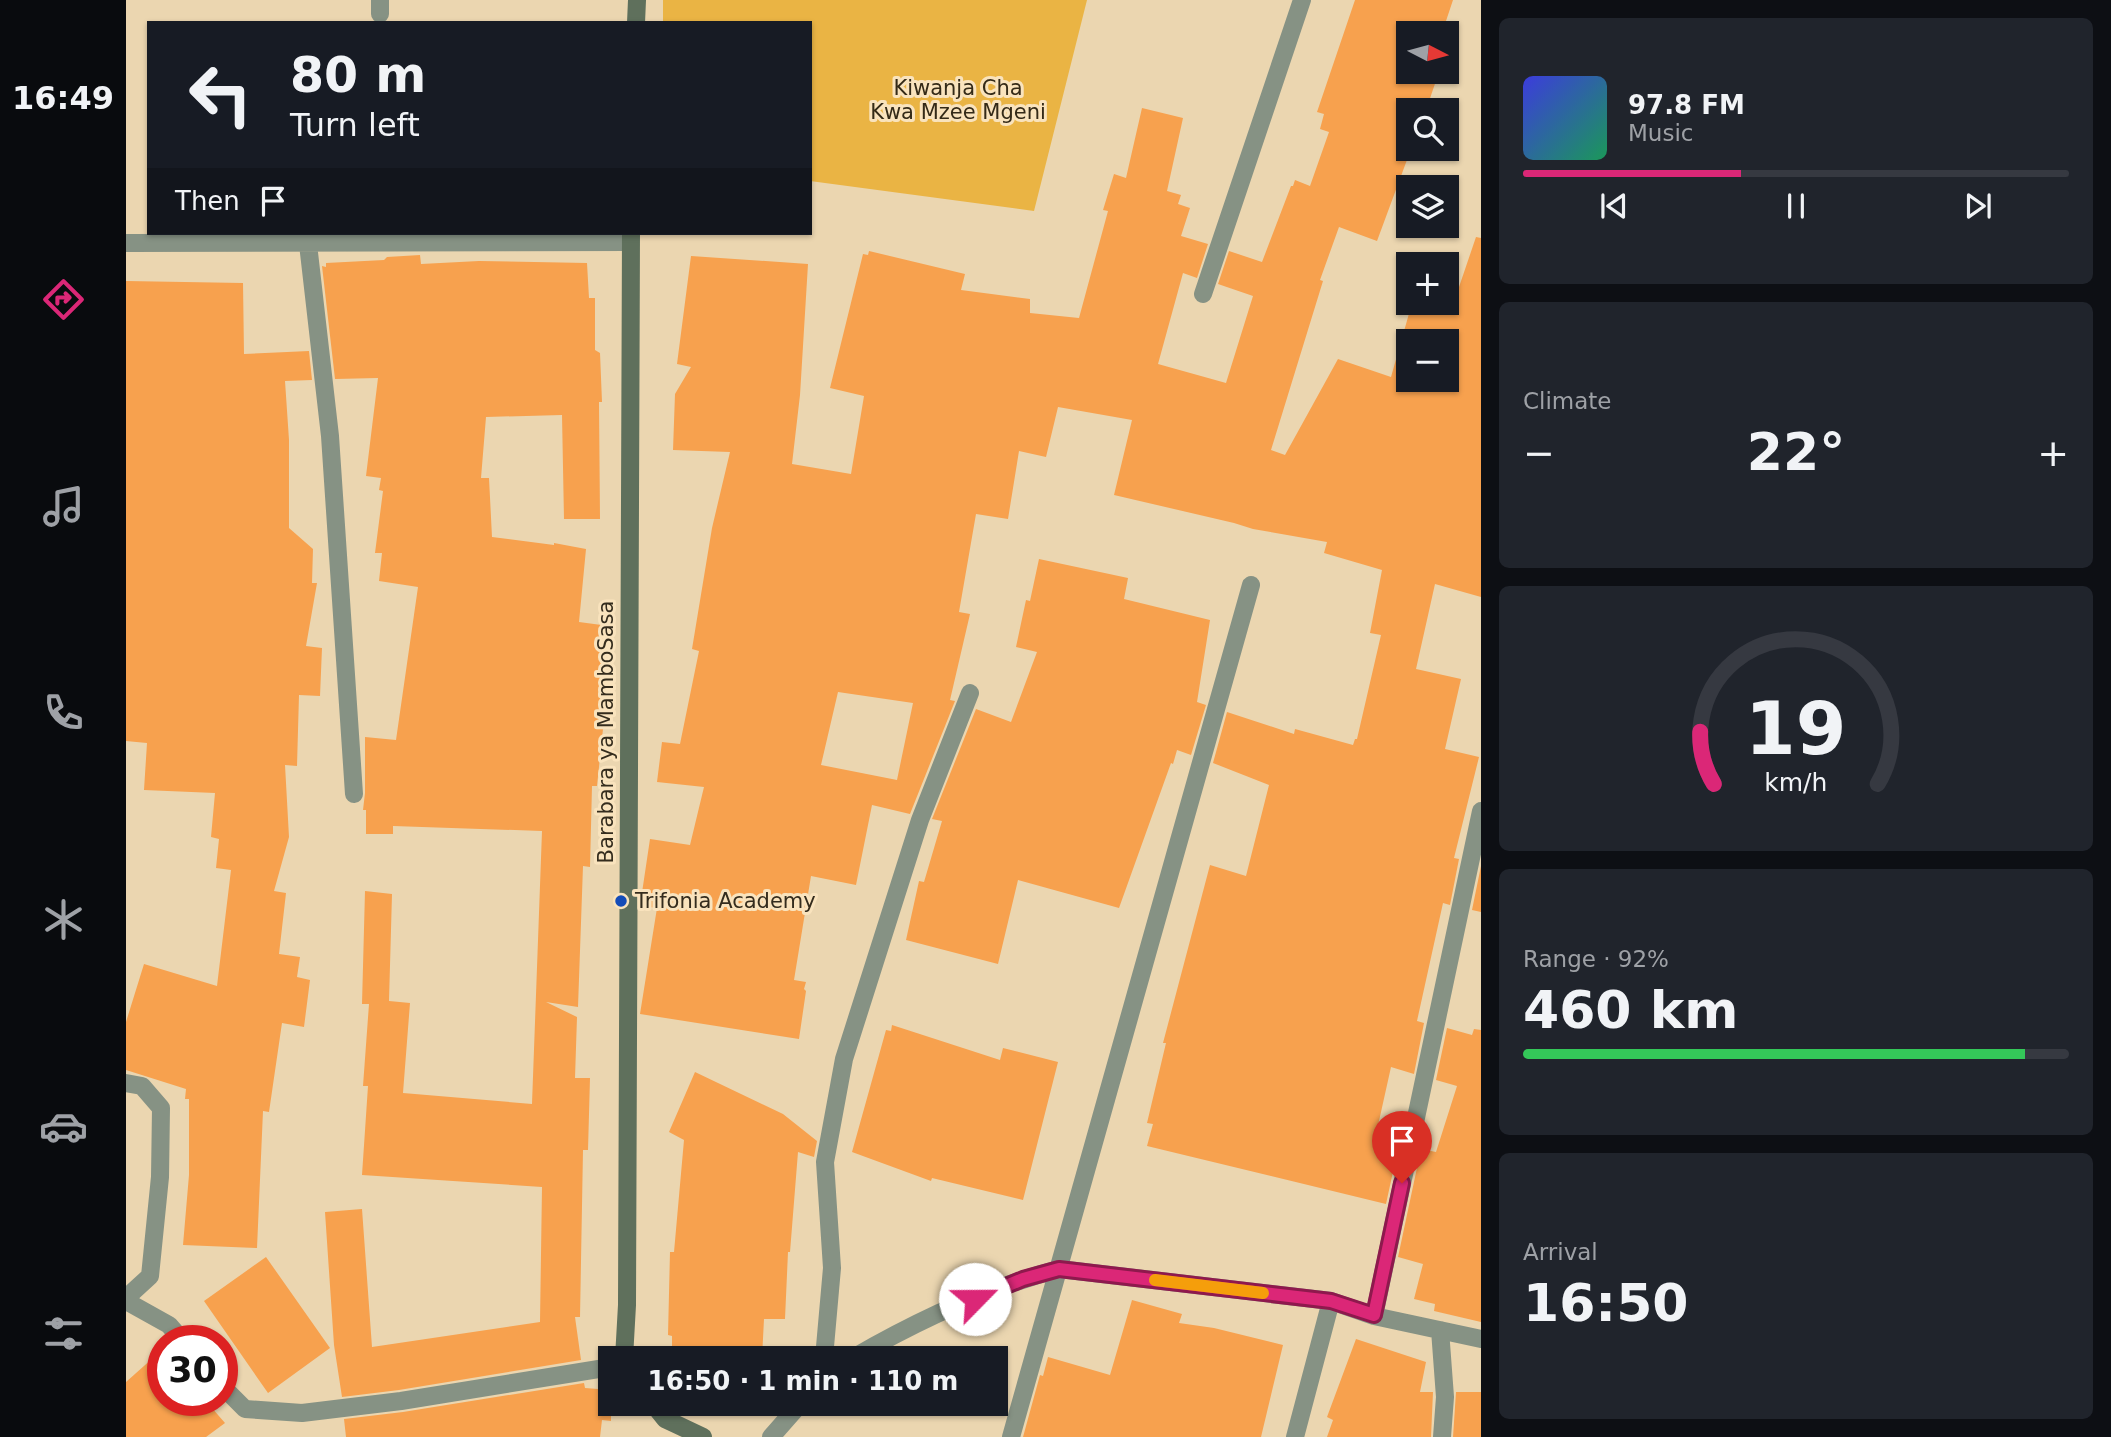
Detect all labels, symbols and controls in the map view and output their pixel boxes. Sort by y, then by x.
north arrow [1396,21,1460,84]
map controls [1396,21,1459,392]
text: 80 m [290,47,426,104]
icon: left [175,49,266,140]
park label: Kiwanja Cha Kwa Mzee Mgeni [870,76,1046,124]
text: 16:49 [12,79,114,117]
text: 97.8 FM [1628,90,1745,120]
button: search [1396,98,1459,161]
text: Turn left [290,106,420,144]
text: Music [1628,120,1693,146]
button: layers [1396,175,1459,238]
icon: arrive [254,182,292,220]
text: Then [175,186,240,216]
icon: previous [1595,187,1633,225]
icon: pause [1777,187,1815,225]
icon: next [1959,187,1997,225]
button: + [1396,252,1459,315]
icon: directions [39,275,88,324]
button: − [1396,329,1459,392]
text: Climate [1523,388,1612,414]
text: 22° [1747,422,1845,482]
text: − [1523,431,1555,475]
text: + [2037,431,2069,475]
icon: music [39,482,88,531]
street label: Barabara ya MamboSasa [594,601,618,863]
text: 19 [1745,687,1847,772]
icon: phone [39,688,88,737]
text: km/h [1764,768,1828,797]
place label: Trifonia Academy [634,889,816,913]
marker: Trifonia Academy [613,893,629,909]
icon: climate [39,895,88,944]
text: Range · 92% [1523,946,1669,972]
text: 460 km [1523,980,1738,1040]
icon: car [39,1102,88,1151]
pin [1372,1111,1432,1183]
icon: arrive [1383,1122,1421,1160]
text: Arrival [1523,1239,1598,1265]
position arrow [938,1262,1012,1336]
text: 16:50 [1523,1273,1689,1333]
icon: filters [39,1309,88,1358]
speed limit sign: 30 [147,1325,238,1416]
text: 16:50 · 1 min · 110 m [648,1366,958,1396]

